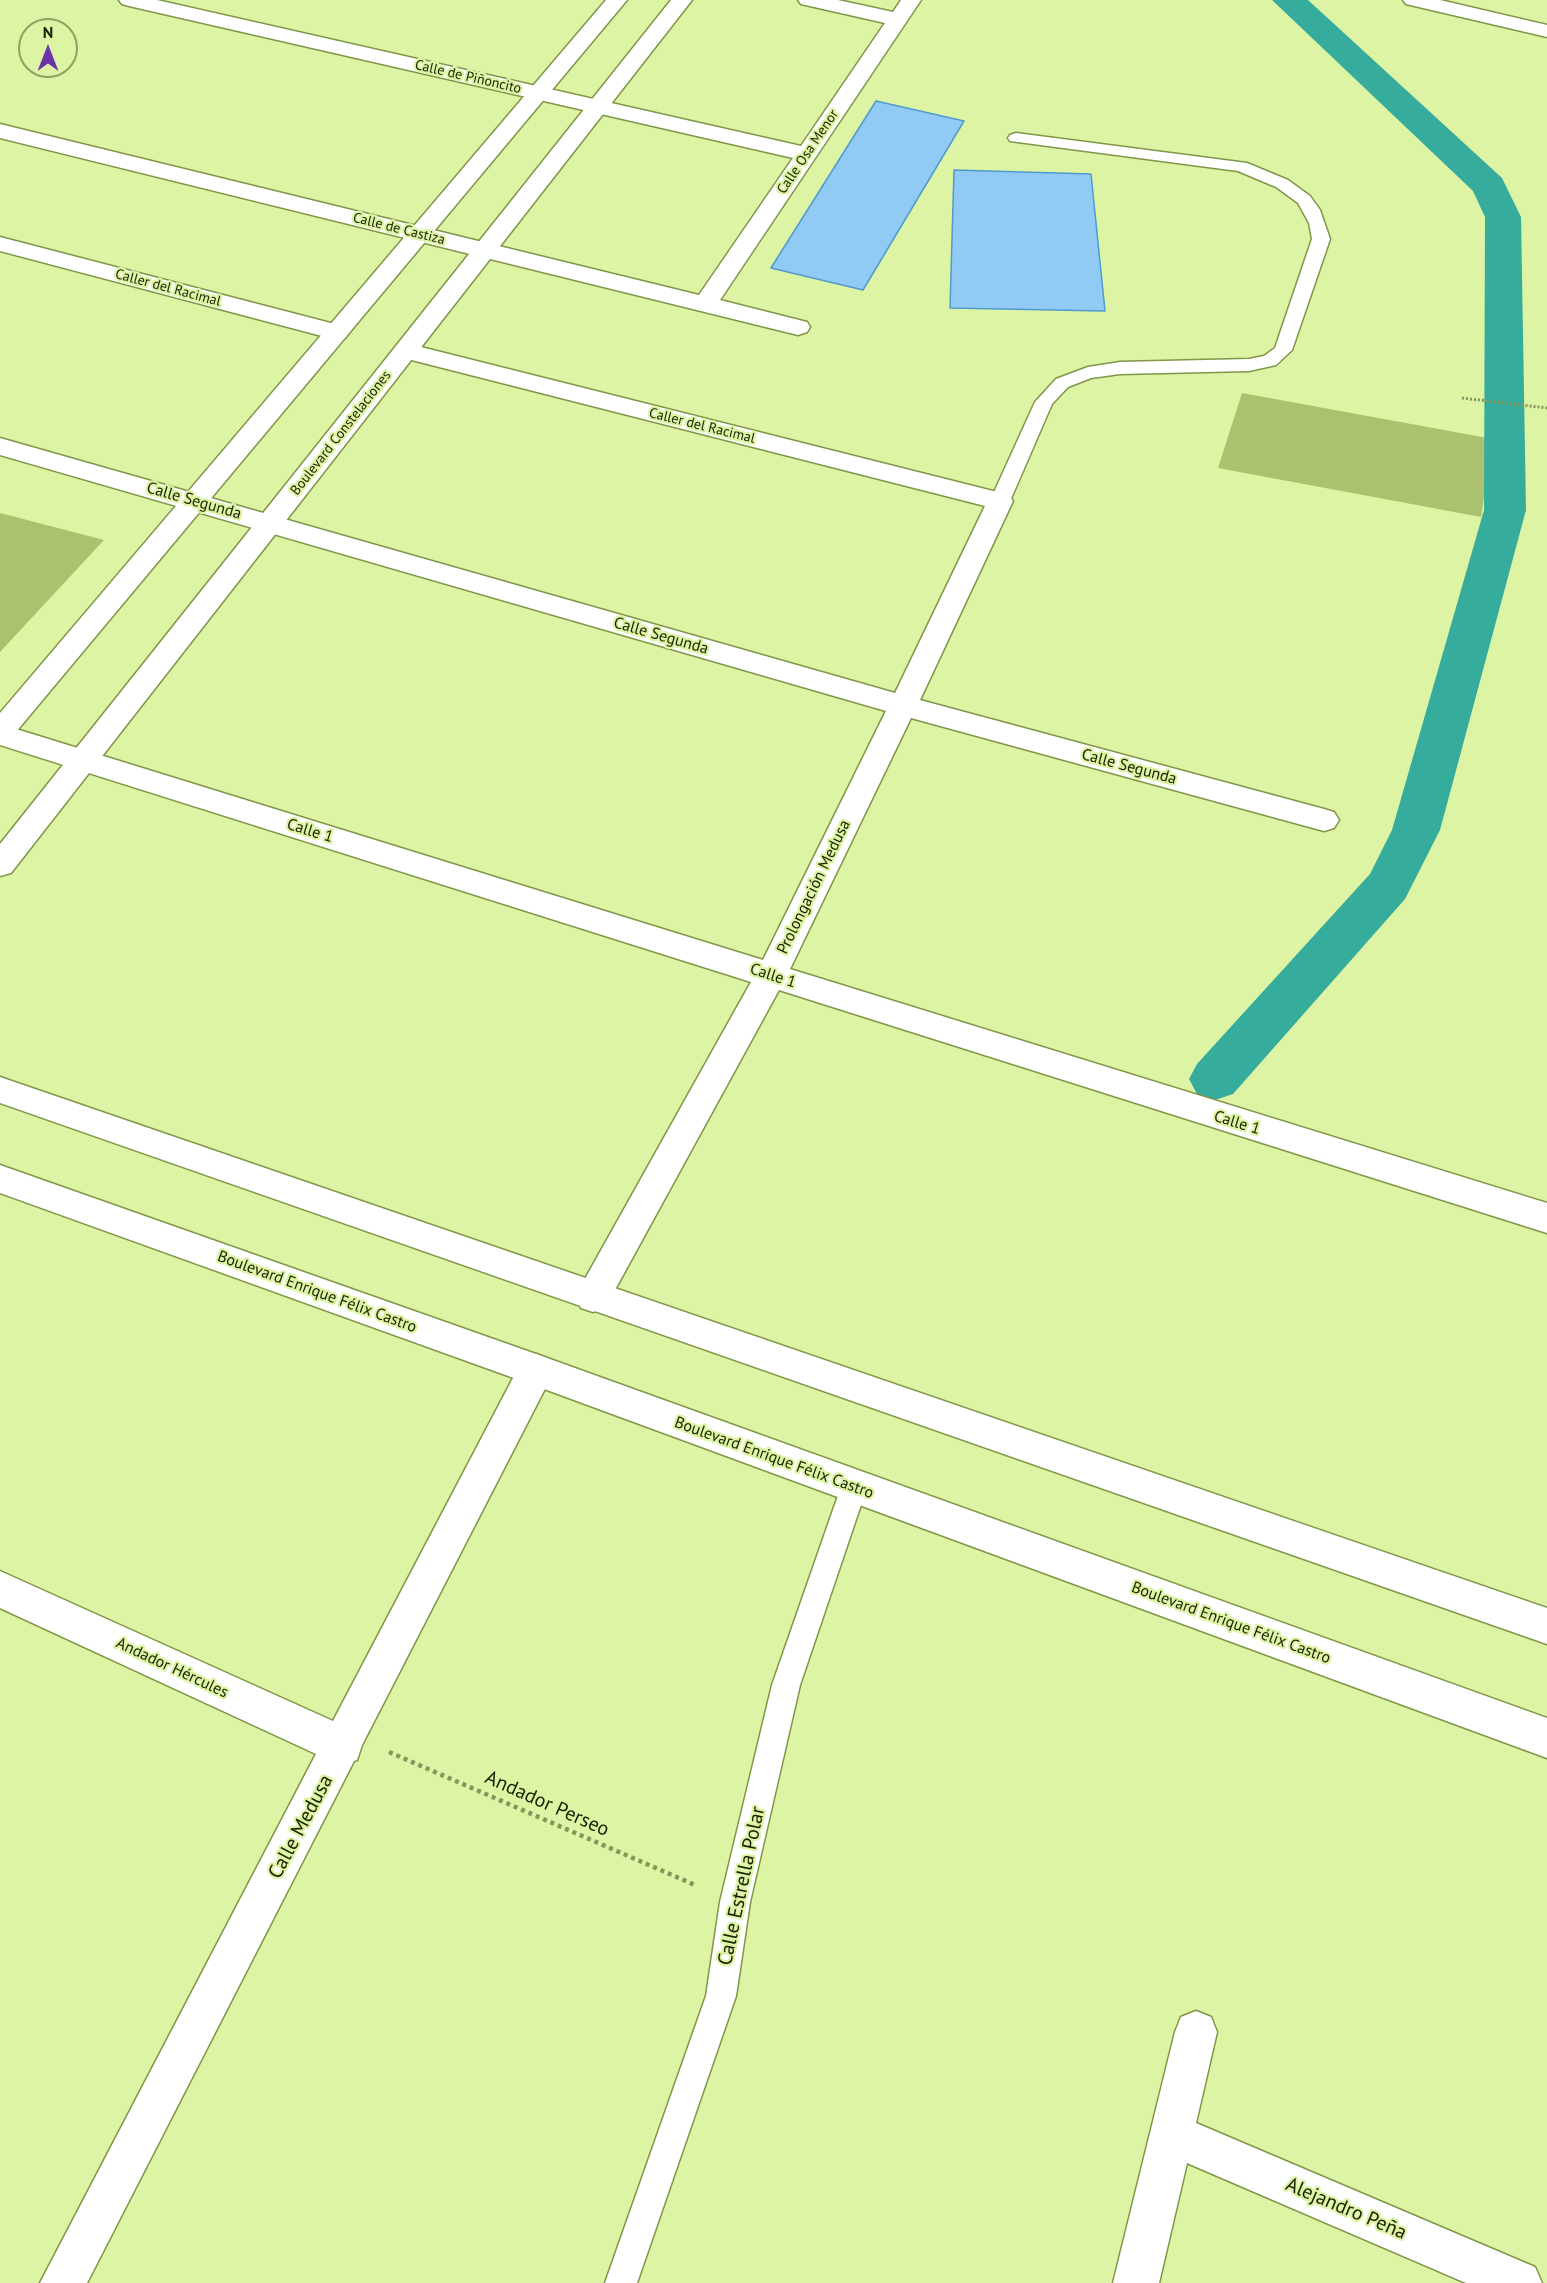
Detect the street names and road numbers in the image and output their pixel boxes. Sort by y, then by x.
street label: Calle de Piñoncito [413,57,523,97]
street label: Calle Osa Menor [774,107,842,197]
street label: Calle de Castiza [351,209,447,249]
street label: Caller del Racimal [113,266,223,310]
street label: Boulevard Constelaciones [287,367,395,499]
street label: Caller del Racimal [647,405,757,447]
street label: Calle Segunda [144,478,244,524]
street label: Calle Segunda [611,613,711,659]
street label: Calle Segunda [1079,745,1179,789]
street label: Calle 1 [285,815,335,847]
street label: Prolongación Medusa [773,817,855,957]
street label: Calle 1 [748,960,798,992]
street label: Calle 1 [1212,1107,1262,1139]
street label: Boulevard Enrique Félix Castro [215,1247,419,1337]
street label: Boulevard Enrique Félix Castro [672,1413,876,1503]
street label: Boulevard Enrique Félix Castro [1129,1578,1333,1668]
street label: Andador Hércules [113,1634,231,1702]
street label: Andador Perseo [481,1766,613,1842]
street label: Calle Medusa [264,1771,338,1883]
street label: Calle Estrella Polar [713,1804,771,1968]
street label: Alejandro Peña [1282,2173,1410,2245]

